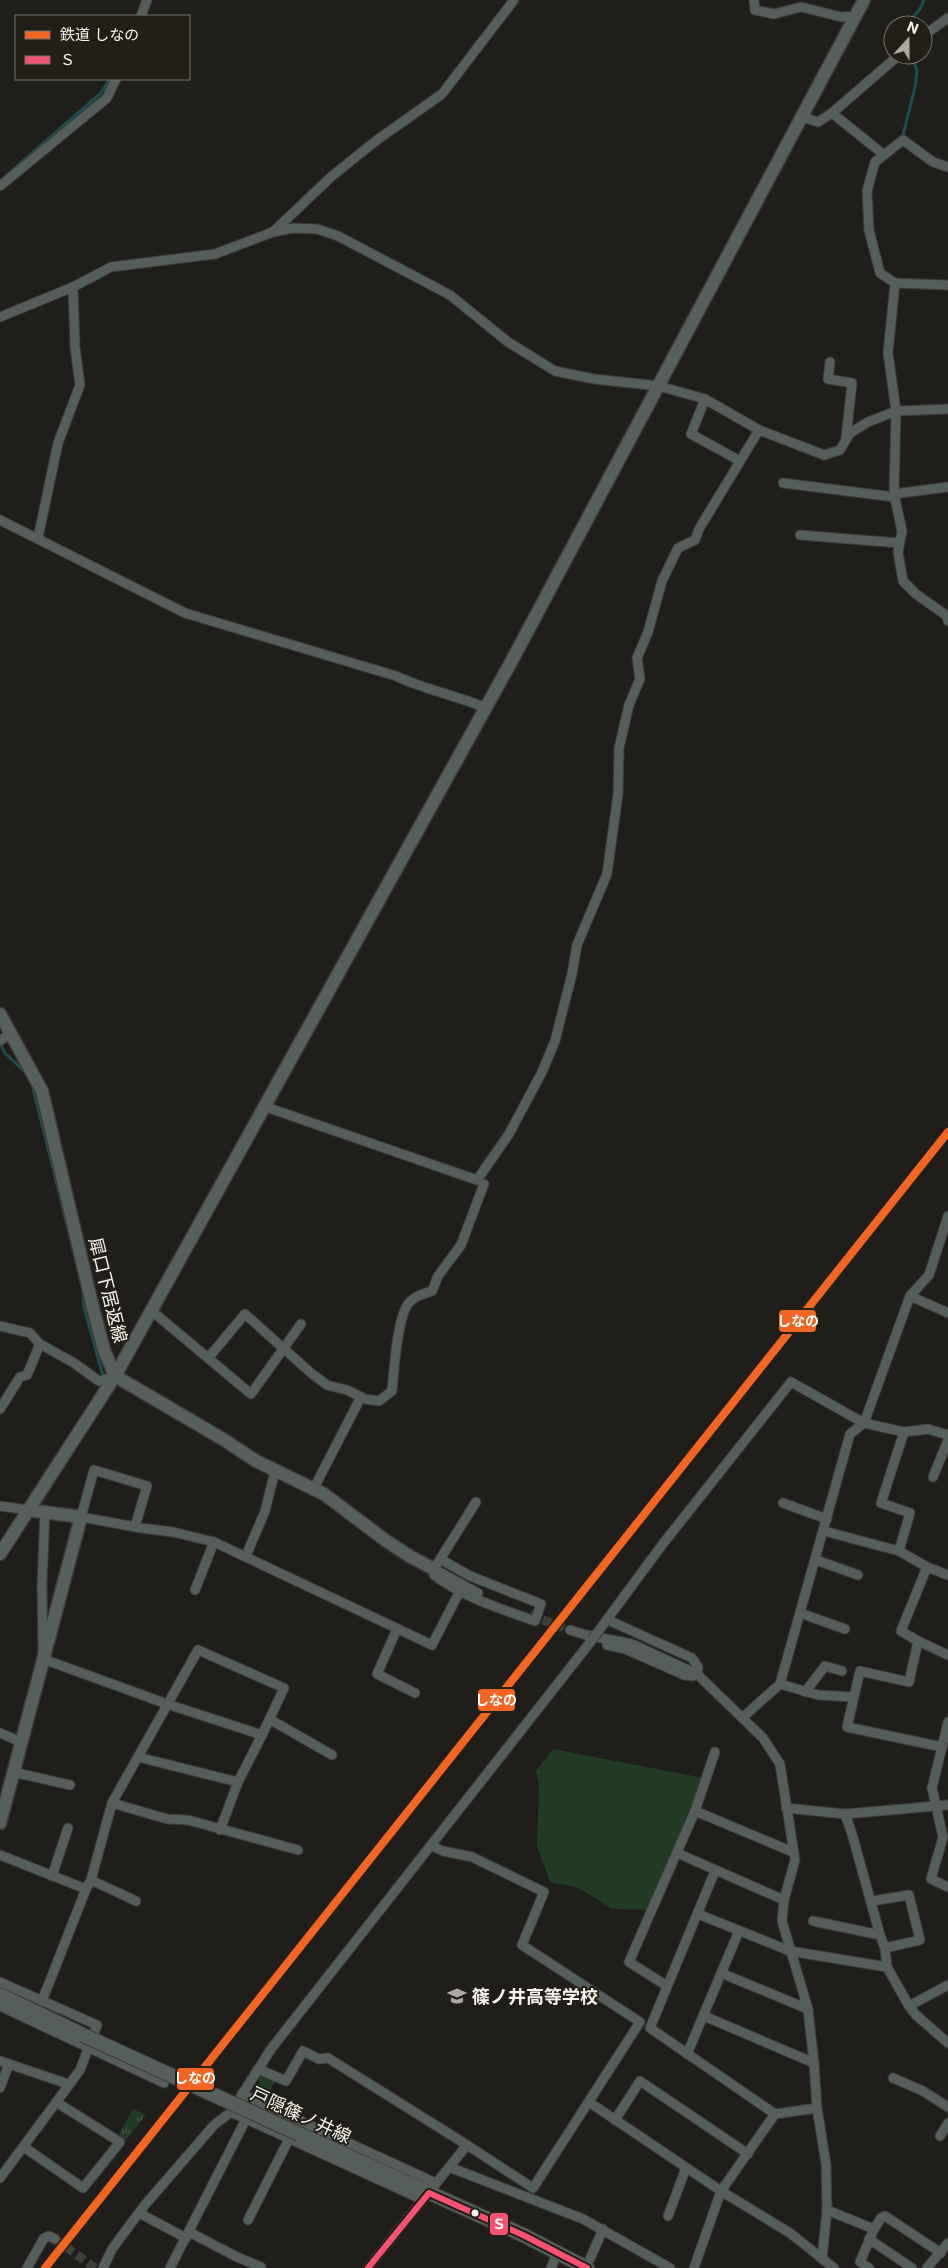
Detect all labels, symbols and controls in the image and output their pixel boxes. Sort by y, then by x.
legend [15,15,190,80]
north arrow [883,15,933,65]
text: N [905,18,921,37]
text: 鉄道 しなの [60,25,139,44]
text: Ｓ [60,50,75,69]
street label: 犀口下居返線 [85,1235,131,1345]
line badge: しなの [778,1309,817,1333]
text: しなの [777,1312,819,1329]
line badge: しなの [477,1688,516,1712]
text: しなの [475,1691,517,1708]
school or university icon: 篠ノ井高等学校 [446,1985,468,2007]
place label: 篠ノ井高等学校 [472,1986,598,2007]
line badge: しなの [176,2067,215,2091]
text: しなの [174,2069,216,2086]
street label: 戸隠篠ノ井線 [248,2083,354,2147]
unlabelled marker [470,2208,480,2218]
line badge: Ｓ [489,2212,509,2236]
text: Ｓ [492,2215,506,2232]

